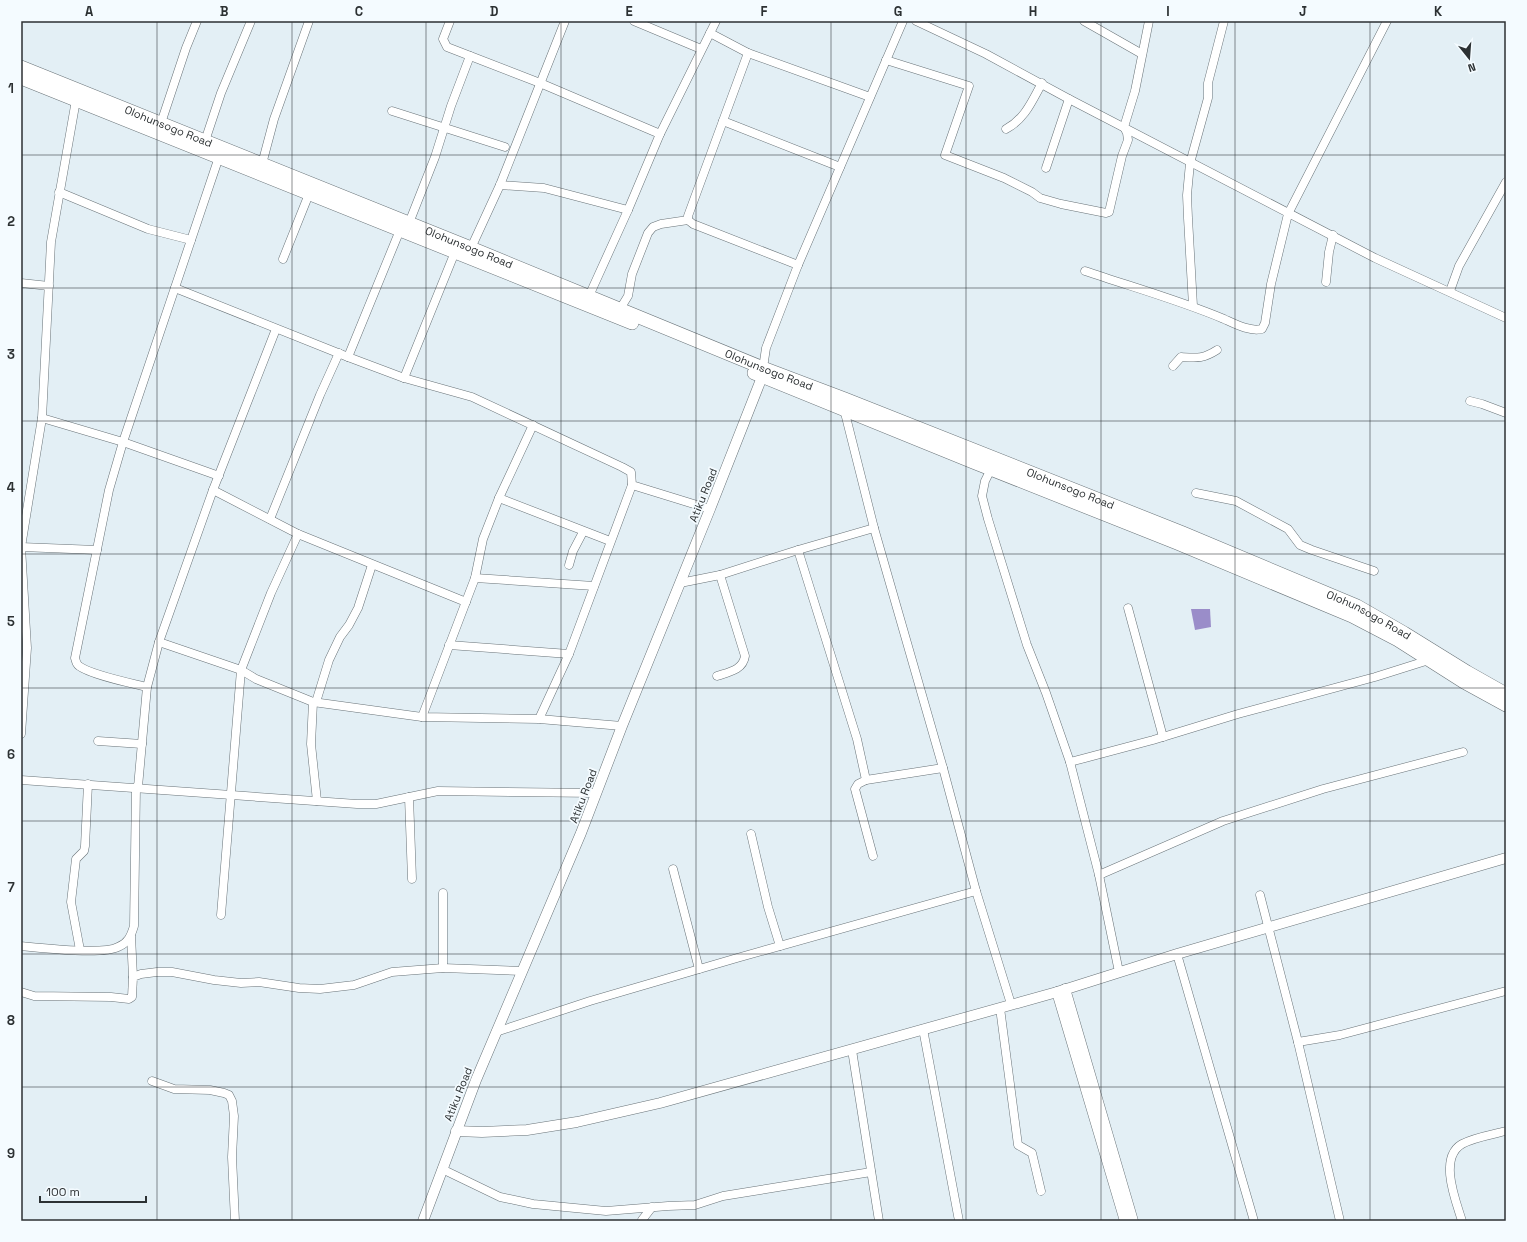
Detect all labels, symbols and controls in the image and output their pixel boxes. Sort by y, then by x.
text: A [85,3,94,20]
text: B [220,3,229,20]
text: C [355,3,363,20]
text: D [490,3,499,20]
text: E [625,3,633,20]
text: F [761,3,768,20]
text: G [894,3,902,20]
text: H [1029,3,1037,20]
text: I [1166,3,1170,20]
text: J [1299,3,1307,20]
text: K [1434,3,1443,20]
north arrow [1449,38,1489,78]
text: N [1466,60,1477,75]
text: 1 [8,80,14,97]
street label: Olohunsogo Road [123,102,214,150]
text: 2 [7,213,15,230]
street label: Olohunsogo Road [423,223,515,271]
text: 3 [7,346,15,363]
street label: Olohunsogo Road [723,346,815,393]
street label: Olohunsogo Road [1025,465,1117,512]
street label: Atiku Road [686,466,720,524]
text: 4 [7,479,15,496]
street label: Olohunsogo Road [1324,587,1413,643]
text: 5 [7,613,15,630]
text: 6 [7,746,15,763]
street label: Atiku Road [566,767,600,825]
text: 7 [7,879,15,896]
text: 8 [7,1012,15,1029]
street label: Atiku Road [441,1065,475,1123]
text: 9 [7,1145,15,1162]
scale bar [40,1178,146,1204]
text: 100 m [46,1184,80,1200]

